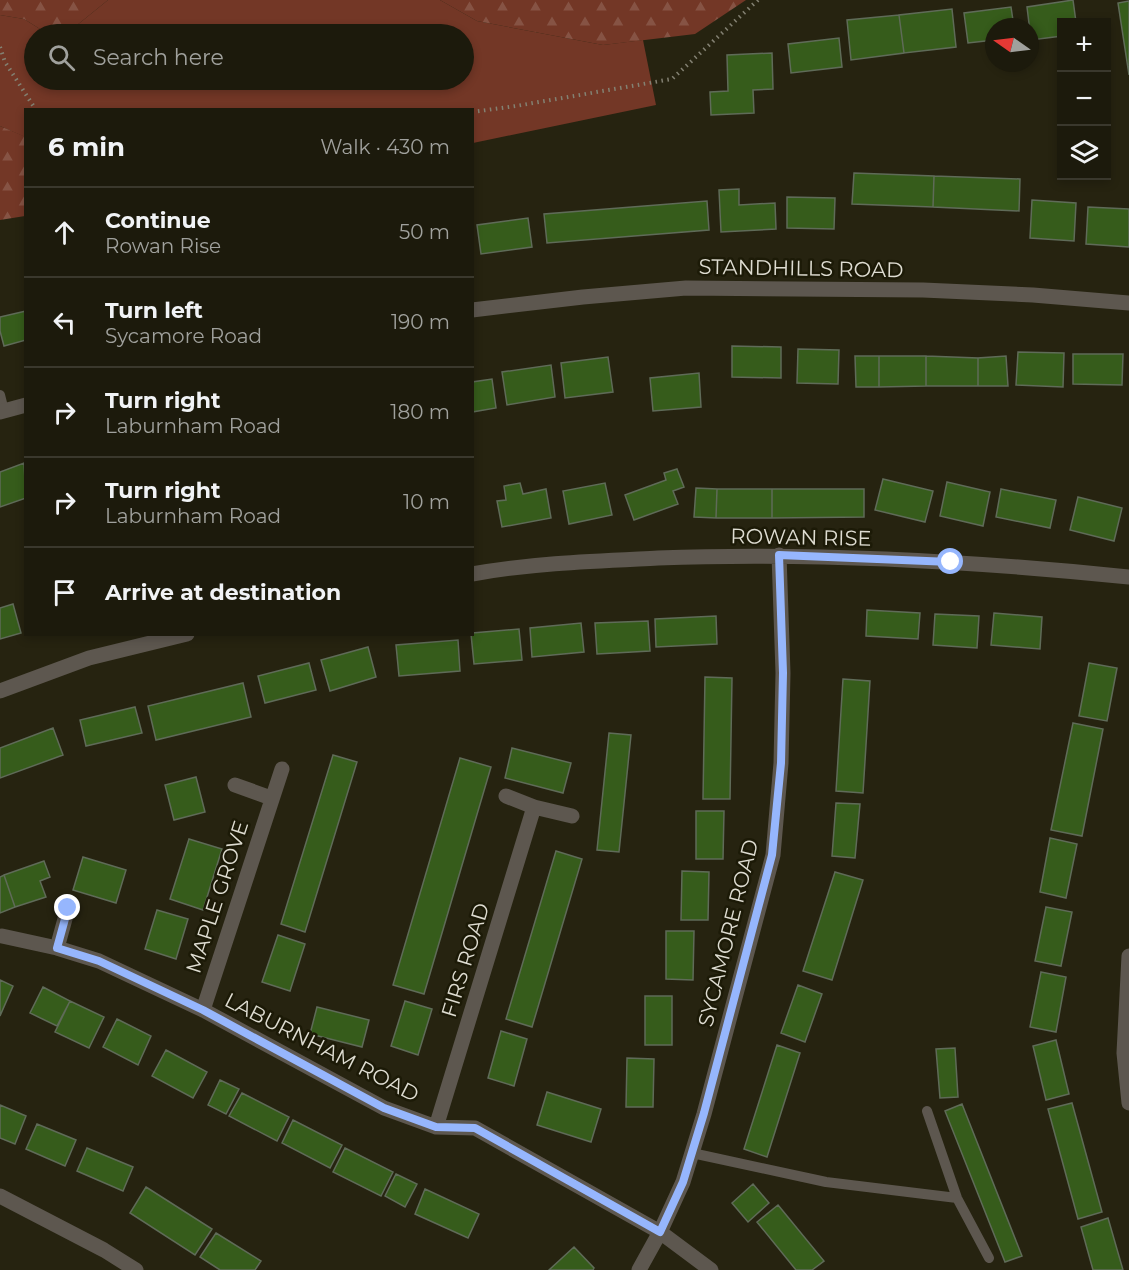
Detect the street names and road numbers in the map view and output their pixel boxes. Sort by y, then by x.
street label: STANDHILLS ROAD [698,254,904,282]
street label: ROWAN RISE [730,523,872,551]
street label: MAPLE GROVE [181,818,253,976]
street label: SYCAMORE ROAD [693,837,763,1029]
street label: FIRS ROAD [436,900,494,1020]
street label: LABURNHAM ROAD [221,987,423,1107]

